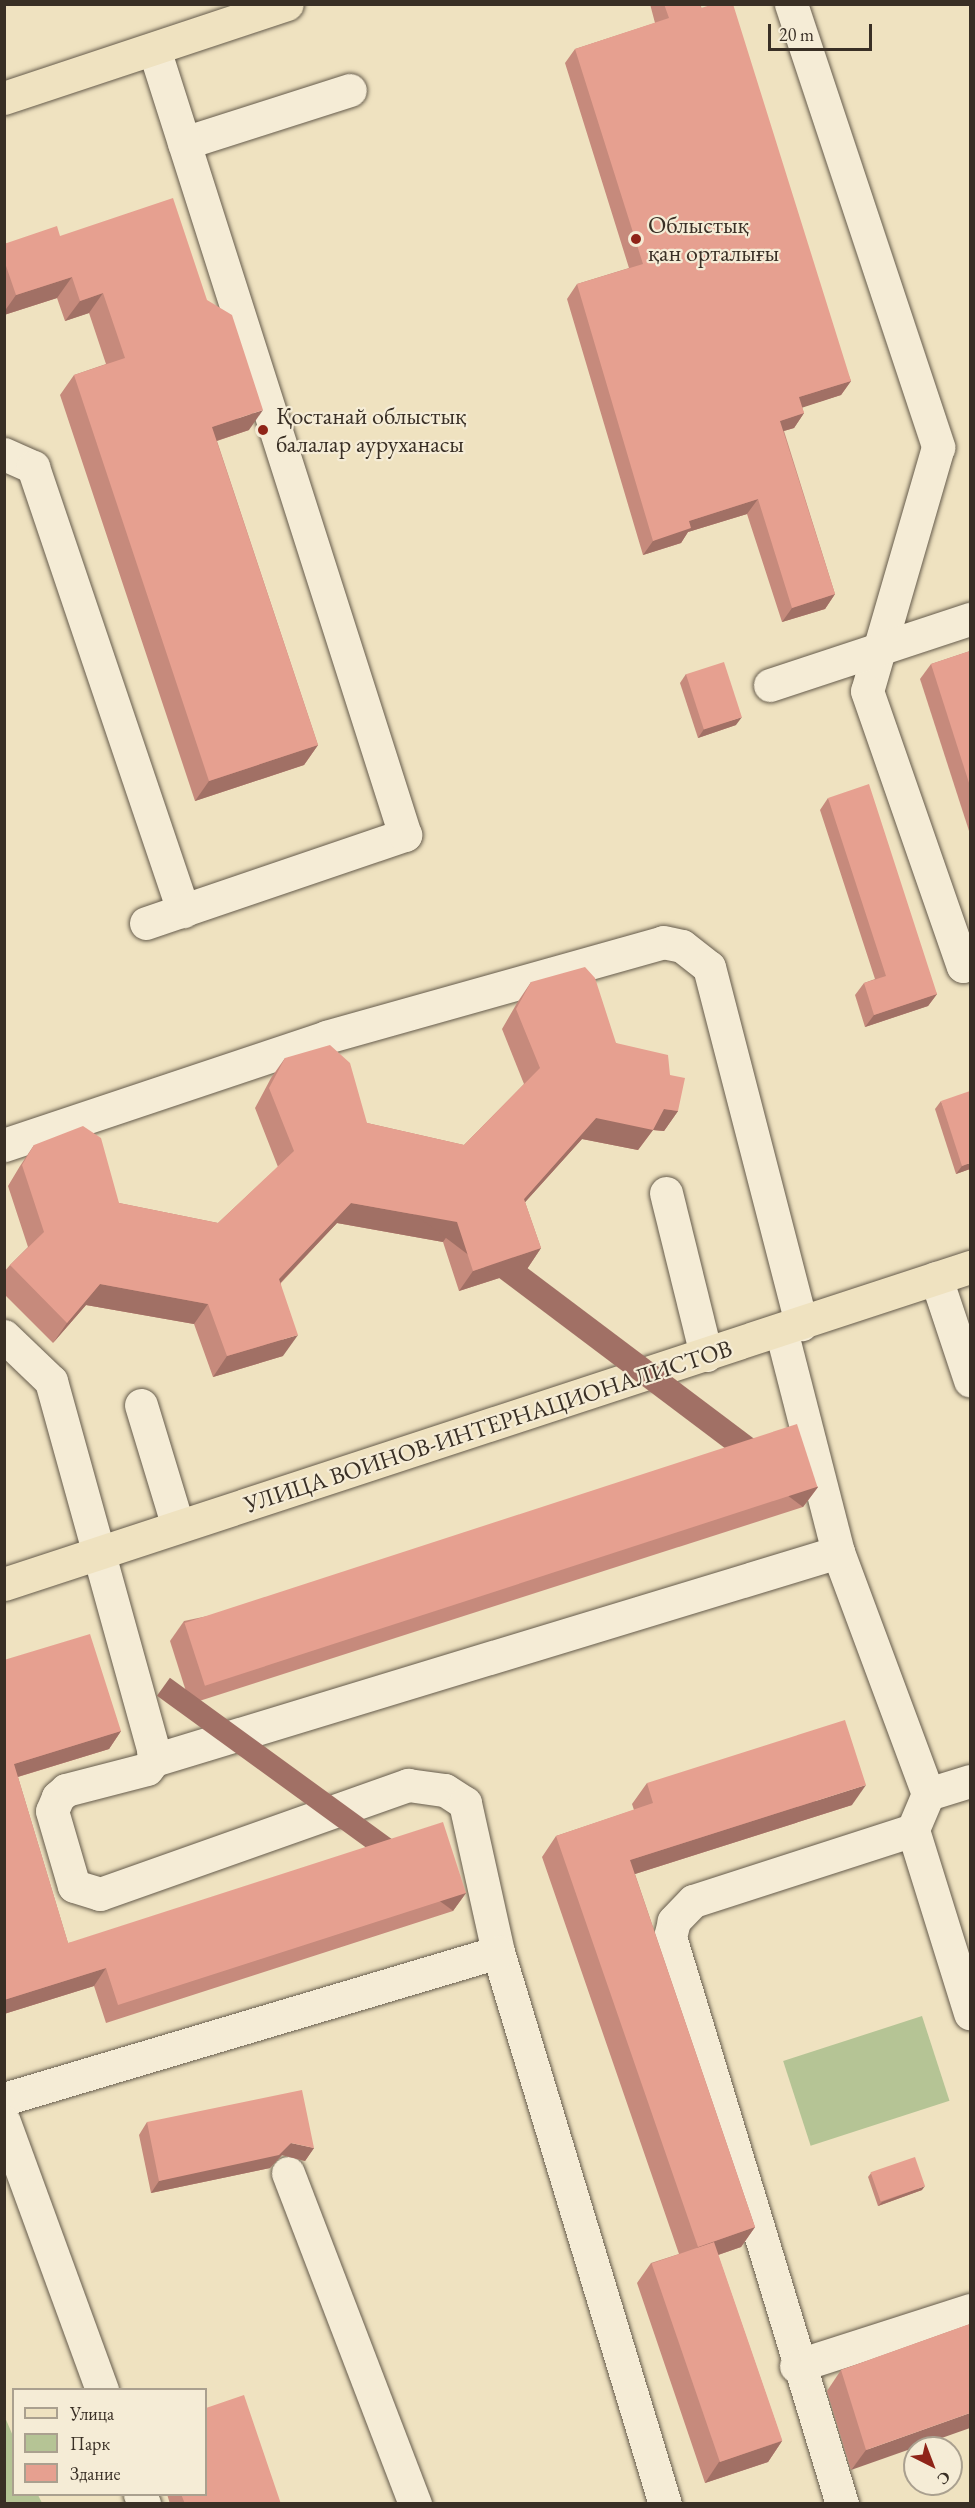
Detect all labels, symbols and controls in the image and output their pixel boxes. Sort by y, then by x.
scale bar [771,12,874,50]
text: 20 m [779,23,814,46]
place label: Облыстық қан орталығы [648,211,779,267]
marker: Облыстық қан орталығы [629,232,643,246]
place label: Қостанай облыстық балалар ауруханасы [276,402,467,458]
marker: Қостанай облыстық балалар ауруханасы [254,421,272,439]
street label: УЛИЦА ВОИНОВ-ИНТЕРНАЦИОНАЛИСТОВ [240,1333,736,1519]
legend [12,2388,207,2496]
text: Улица [70,2402,114,2425]
text: Парк [70,2432,110,2455]
north arrow [903,2436,963,2496]
text: Здание [70,2462,120,2485]
text: С [933,2467,955,2490]

